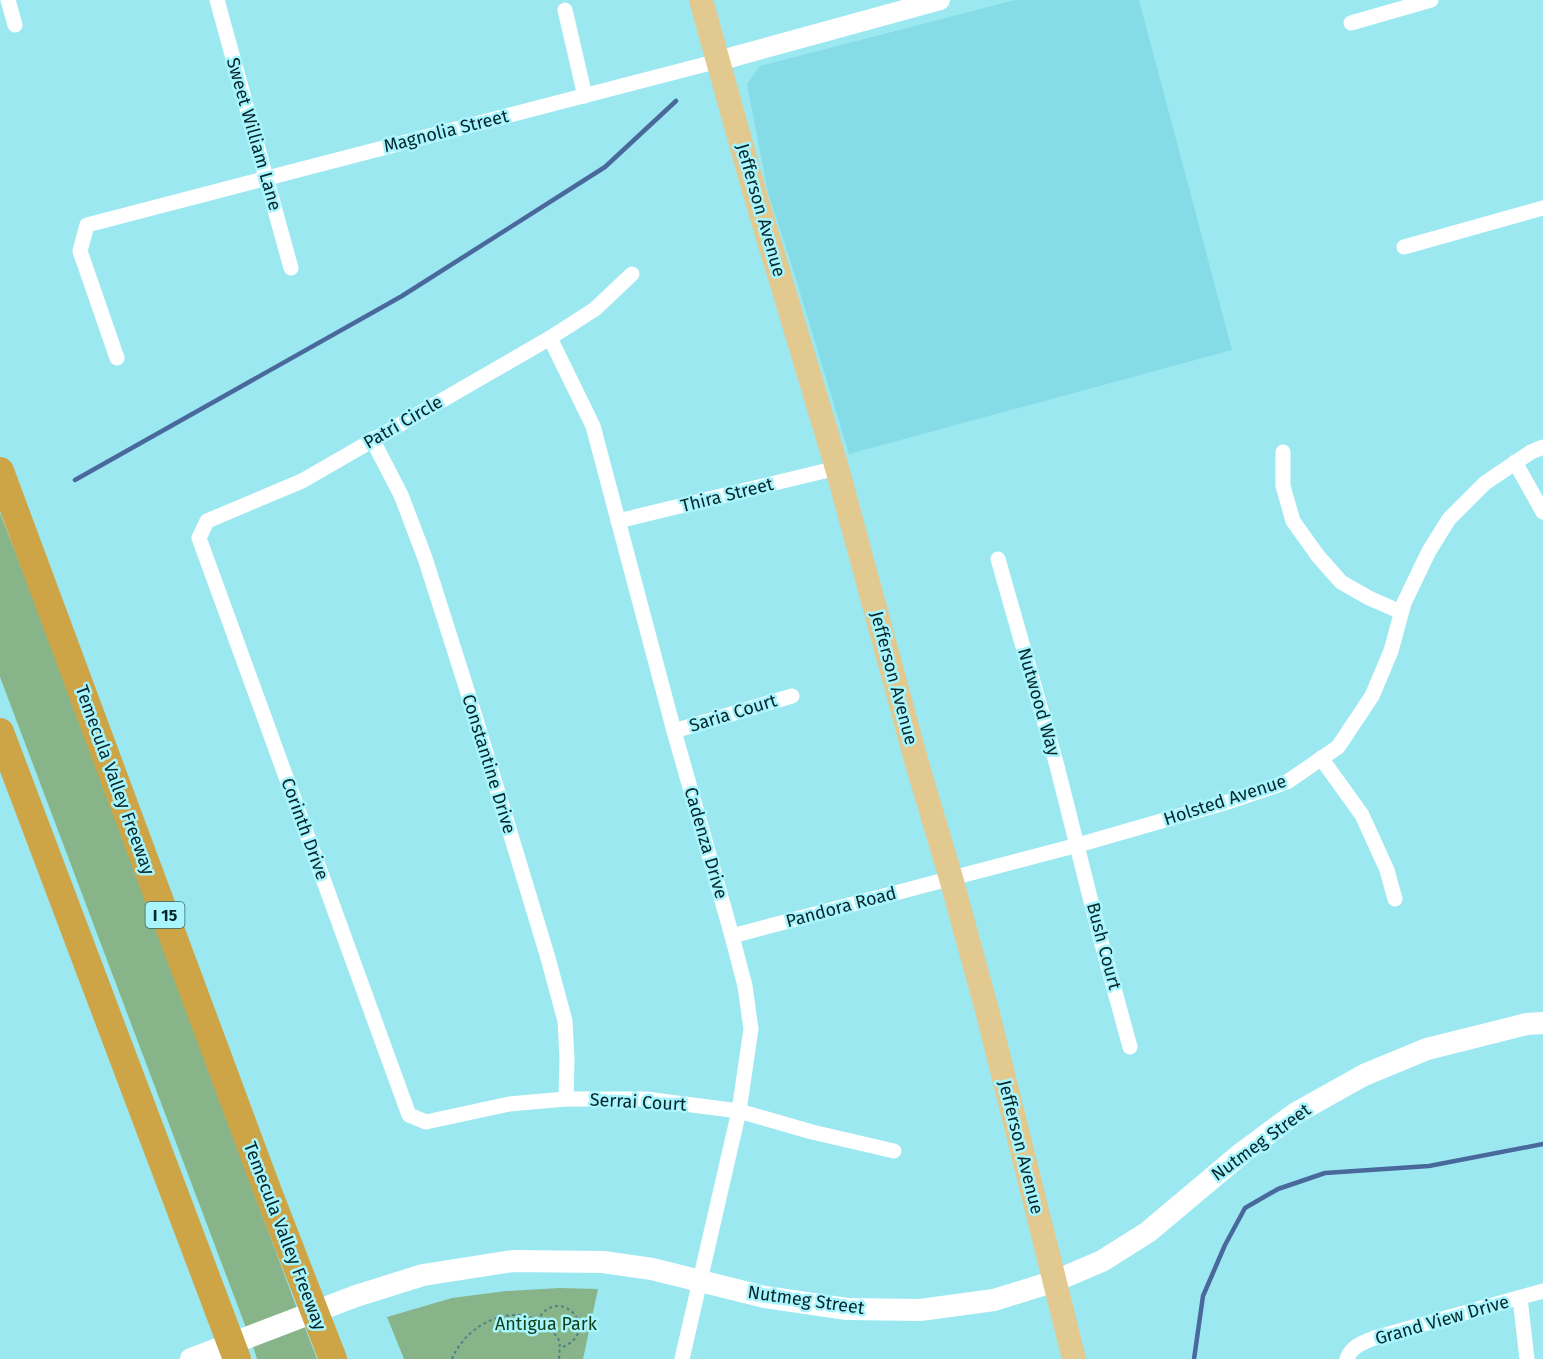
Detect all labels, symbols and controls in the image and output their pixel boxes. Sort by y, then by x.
street label: Sweet William Lane [222,55,286,213]
street label: Magnolia Street [381,105,511,157]
street label: Jefferson Avenue [731,141,791,279]
street label: Patri Circle [360,391,446,453]
street label: Thira Street [678,473,776,517]
street label: Jefferson Avenue [866,609,922,747]
street label: Nutwood Way [1013,645,1065,759]
street label: Temecula Valley Freeway [70,682,160,878]
street label: Saria Court [687,689,780,737]
street label: Constantine Drive [457,692,521,836]
street label: Holsted Avenue [1161,770,1289,830]
street label: Corinth Drive [276,775,334,883]
street label: Cadenza Drive [680,785,732,901]
street label: Pandora Road [783,882,899,932]
street label: Bush Court [1082,900,1126,992]
road number: I 15 [146,902,184,928]
street label: Jefferson Avenue [994,1078,1048,1216]
street label: Serrai Court [589,1088,687,1116]
street label: Nutmeg Street [1207,1098,1315,1185]
street label: Temecula Valley Freeway [239,1139,331,1333]
street label: Nutmeg Street [746,1281,866,1319]
street label: Grand View Drive [1372,1290,1512,1350]
park label: Antigua Park [495,1313,598,1335]

